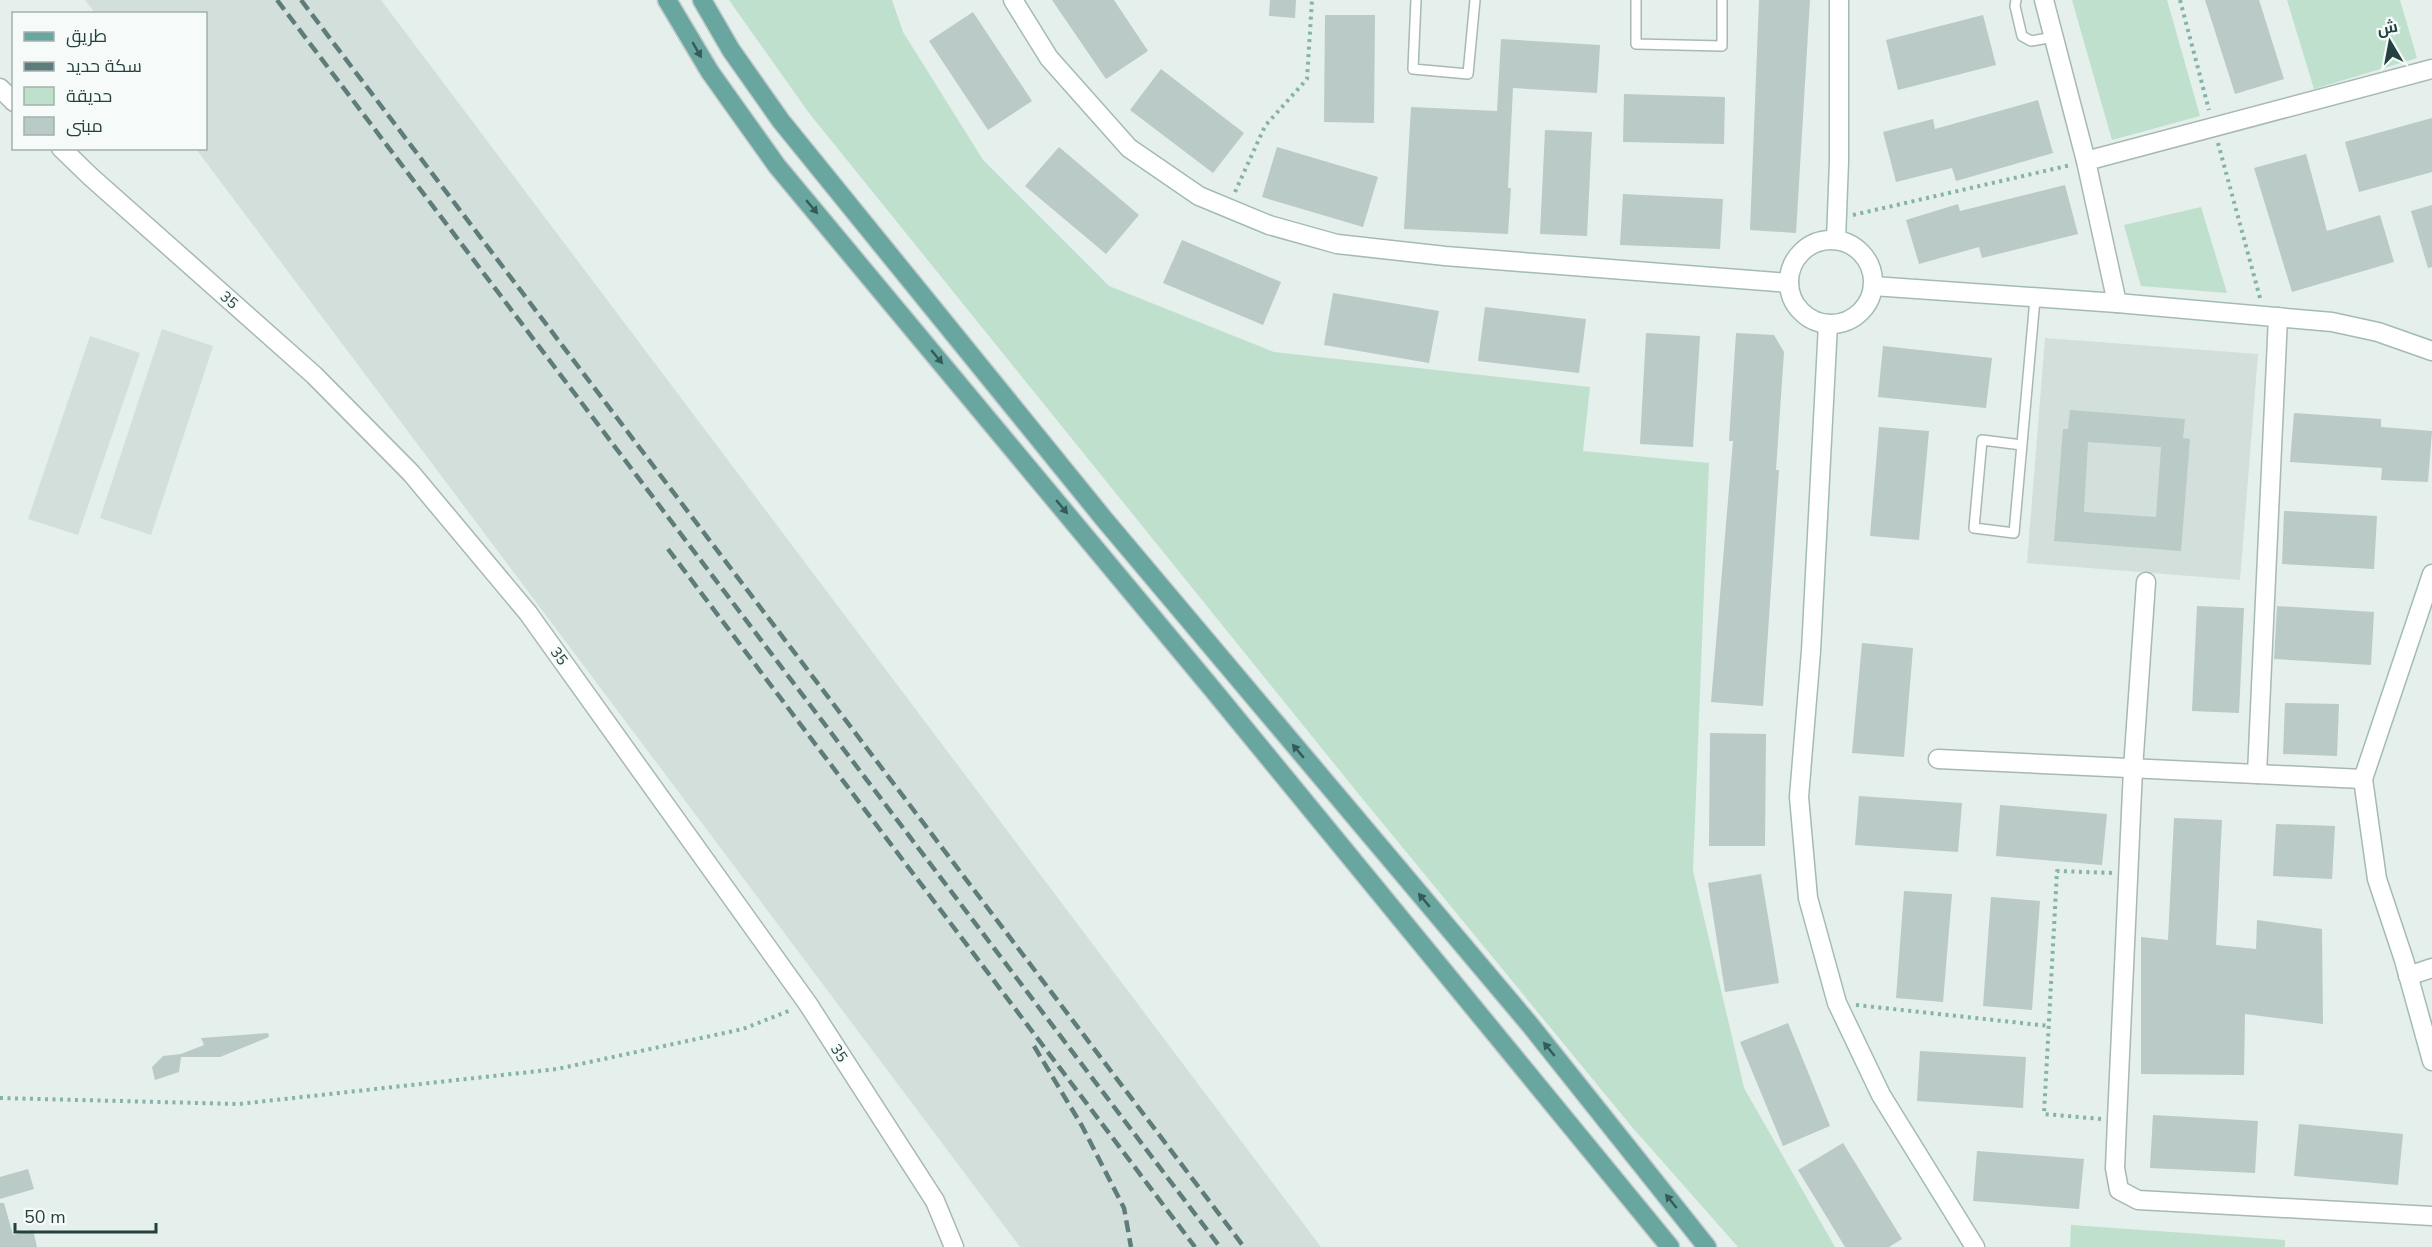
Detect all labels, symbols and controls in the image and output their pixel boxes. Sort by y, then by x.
legend [12,12,207,150]
north arrow [2360,12,2420,72]
text: ش [2376,16,2400,41]
text: طريق [66,24,107,48]
one-way arrow [692,42,702,59]
text: سكة حديد [66,54,142,78]
text: حديقة [66,84,112,108]
text: مبنى [66,114,103,138]
one-way arrow [806,199,819,215]
street label: 35 [216,287,242,313]
one-way arrow [931,349,944,365]
one-way arrow [1055,499,1068,515]
street label: 35 [546,643,572,669]
one-way arrow [1292,744,1305,759]
one-way arrow [1417,892,1430,908]
street label: 35 [826,1040,852,1066]
one-way arrow [1543,1041,1556,1057]
one-way arrow [1665,1193,1678,1209]
scale bar [15,1196,156,1234]
text: 50 m [24,1205,66,1229]

